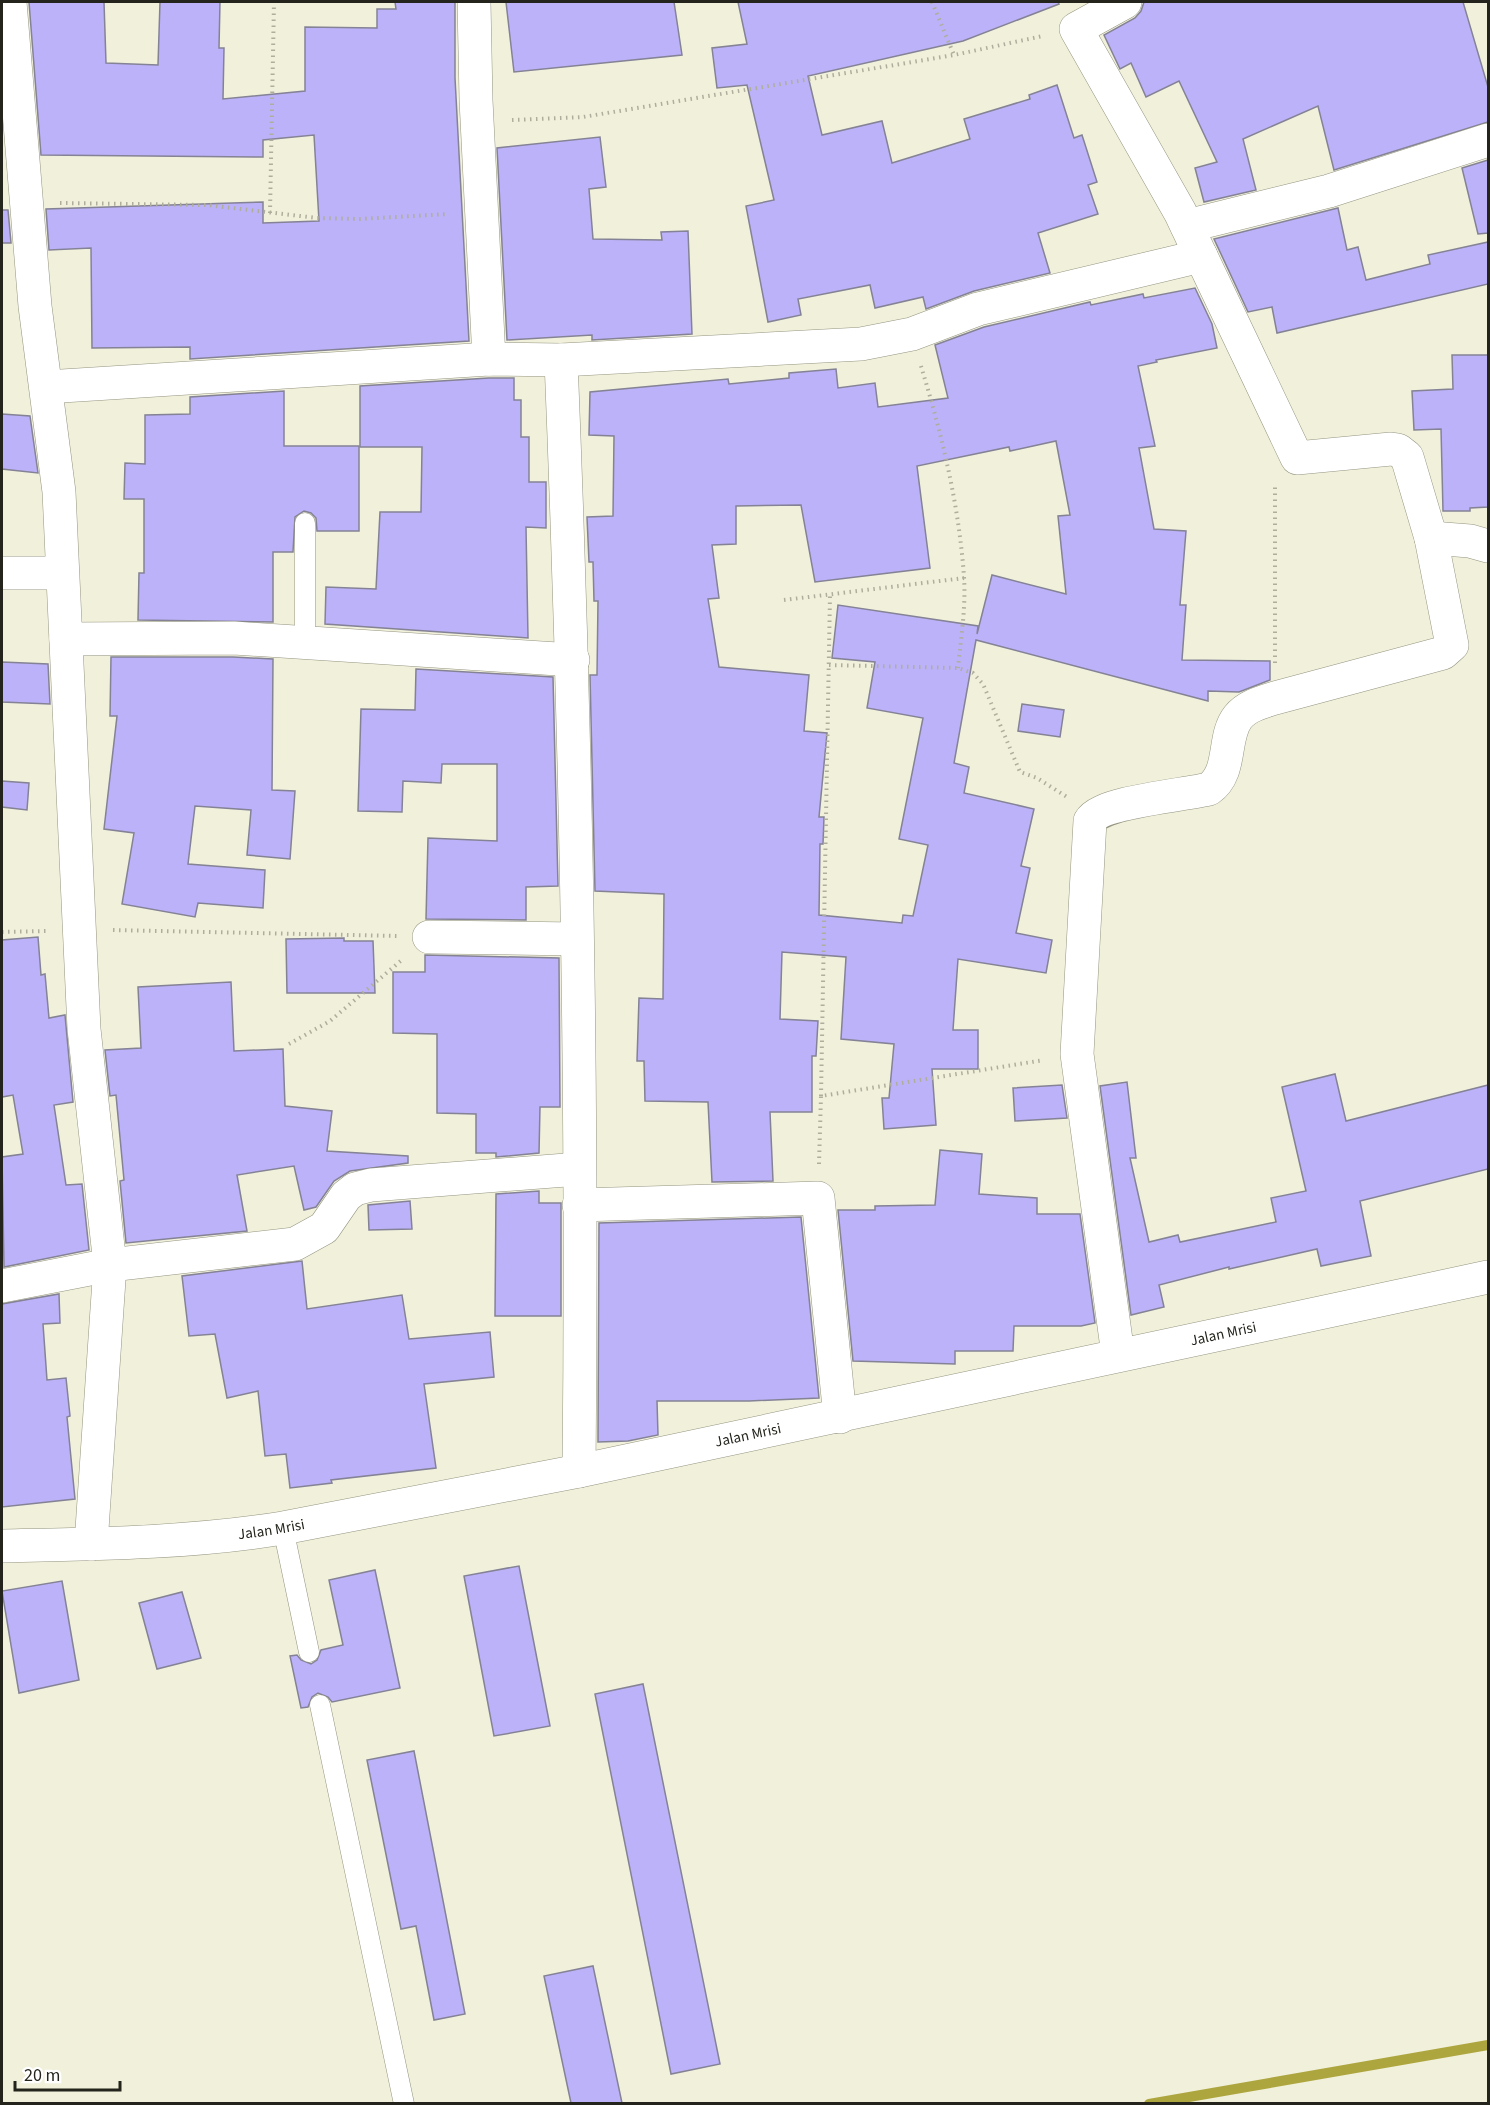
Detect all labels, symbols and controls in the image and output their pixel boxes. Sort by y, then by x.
street label: Jalan Mrisi [1188,1316,1258,1351]
street label: Jalan Mrisi [713,1418,783,1452]
street label: Jalan Mrisi [237,1514,306,1545]
scale bar [15,2054,120,2092]
text: 20 m [24,2063,60,2088]

